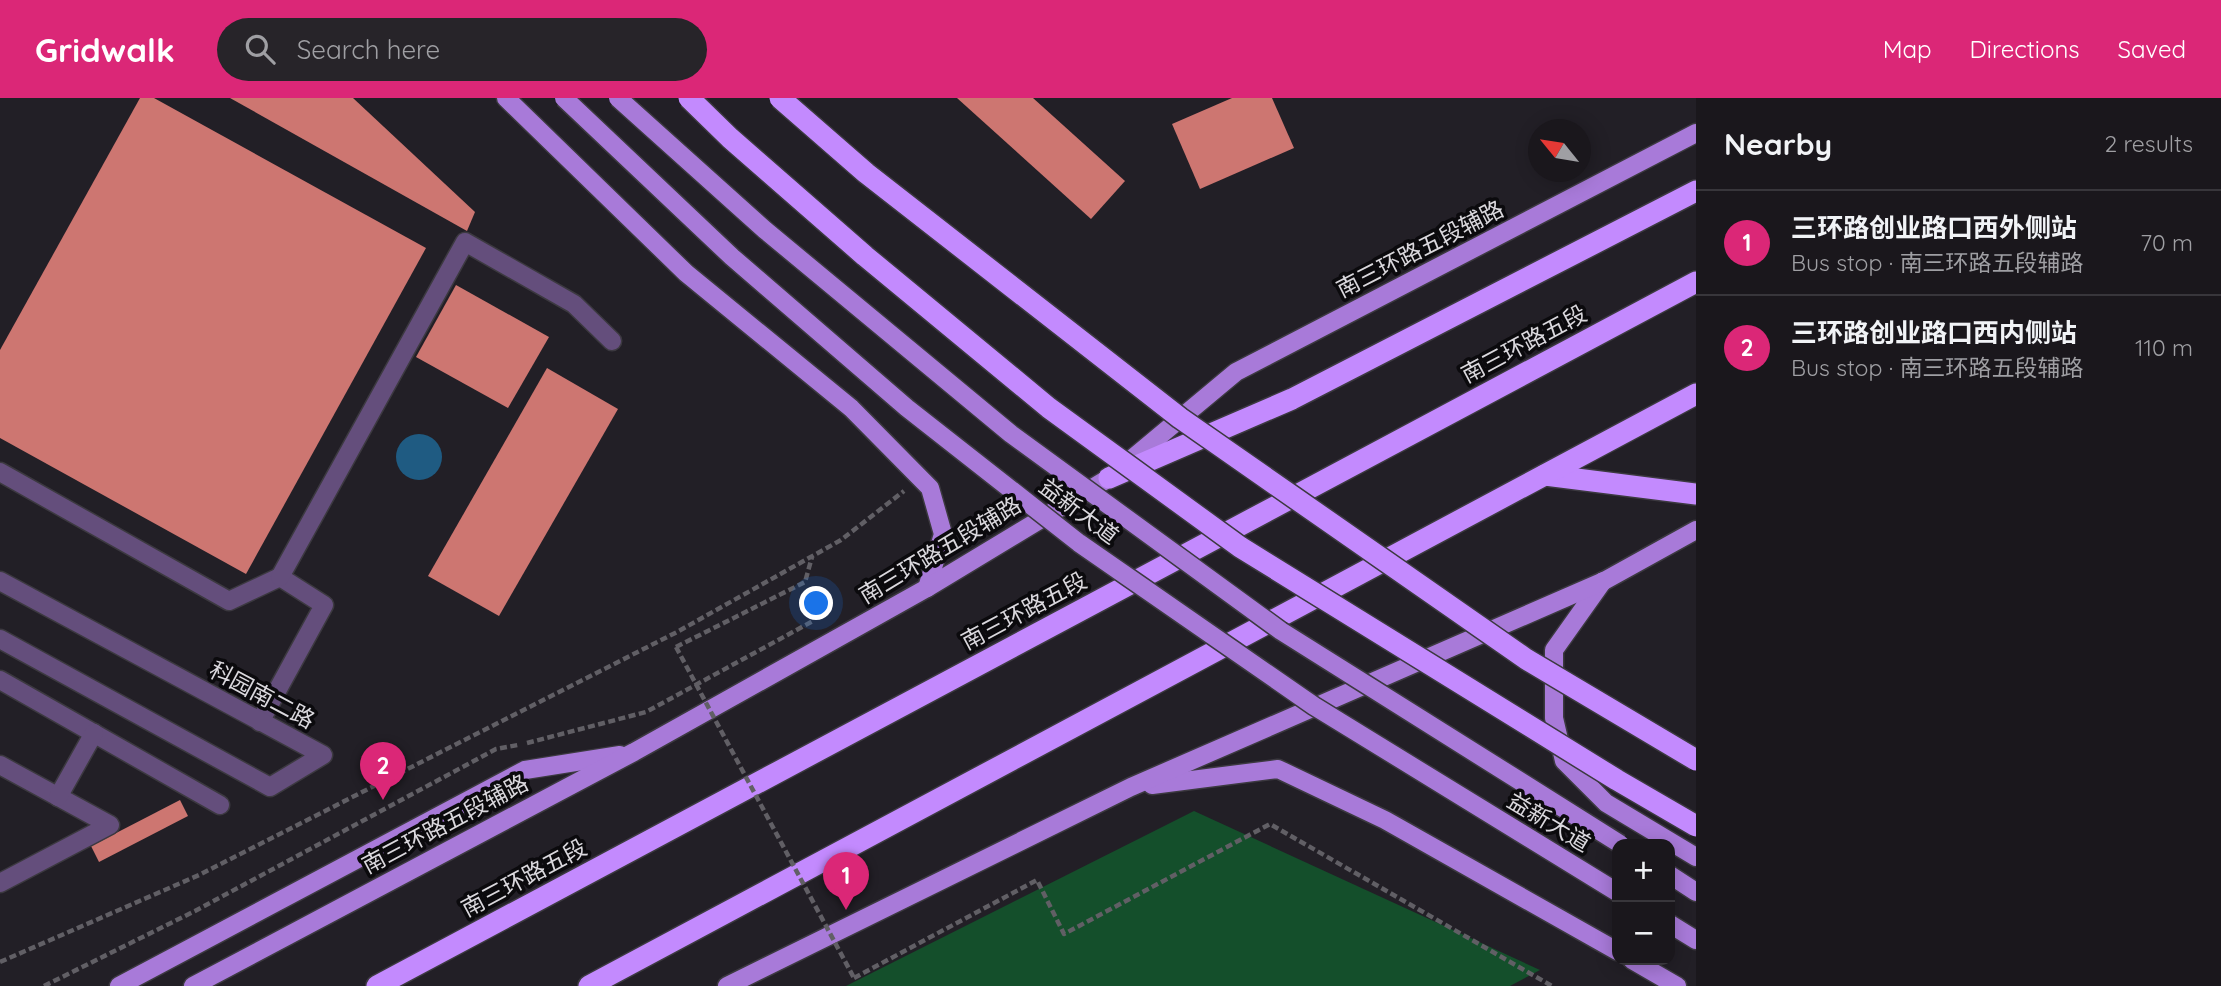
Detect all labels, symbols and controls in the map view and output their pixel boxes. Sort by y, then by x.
search box [217,18,707,81]
text: Gridwalk [35,29,175,70]
icon: search [241,30,279,68]
text: Search here [297,33,440,66]
text: Map [1883,34,1932,64]
text: Directions [1970,34,2080,64]
text: Saved [2118,34,2186,64]
north arrow [1528,119,1591,182]
text: Nearby [1724,125,1832,163]
text: 2 results [2104,129,2193,158]
street label: 南三环路五段辅路 [1331,194,1508,303]
text: 三环路创业路口西外侧站 [1791,211,2077,244]
text: 1 [1743,228,1751,257]
text: 70 m [2140,228,2193,257]
text: Bus stop · 南三环路五段辅路 [1791,248,2083,277]
street label: 南三环路五段 [1456,298,1591,389]
text: 三环路创业路口西内侧站 [1791,316,2077,349]
text: 2 [1740,333,1754,362]
text: 110 m [2135,333,2193,362]
text: Bus stop · 南三环路五段辅路 [1791,353,2083,382]
street label: 益新大道 [1034,471,1125,550]
street label: 南三环路五段辅路 [854,491,1026,609]
street label: 南三环路五段 [957,566,1091,656]
your location [799,586,833,620]
street label: 科园南二路 [205,655,320,734]
pin: 2 [360,742,406,800]
street label: 南三环路五段辅路 [357,769,533,879]
street label: 益新大道 [1502,785,1596,858]
street label: 南三环路五段 [457,833,591,923]
map controls [1612,839,1675,965]
button: + [1612,839,1675,902]
pin: 1 [823,852,869,910]
button: − [1612,902,1675,965]

